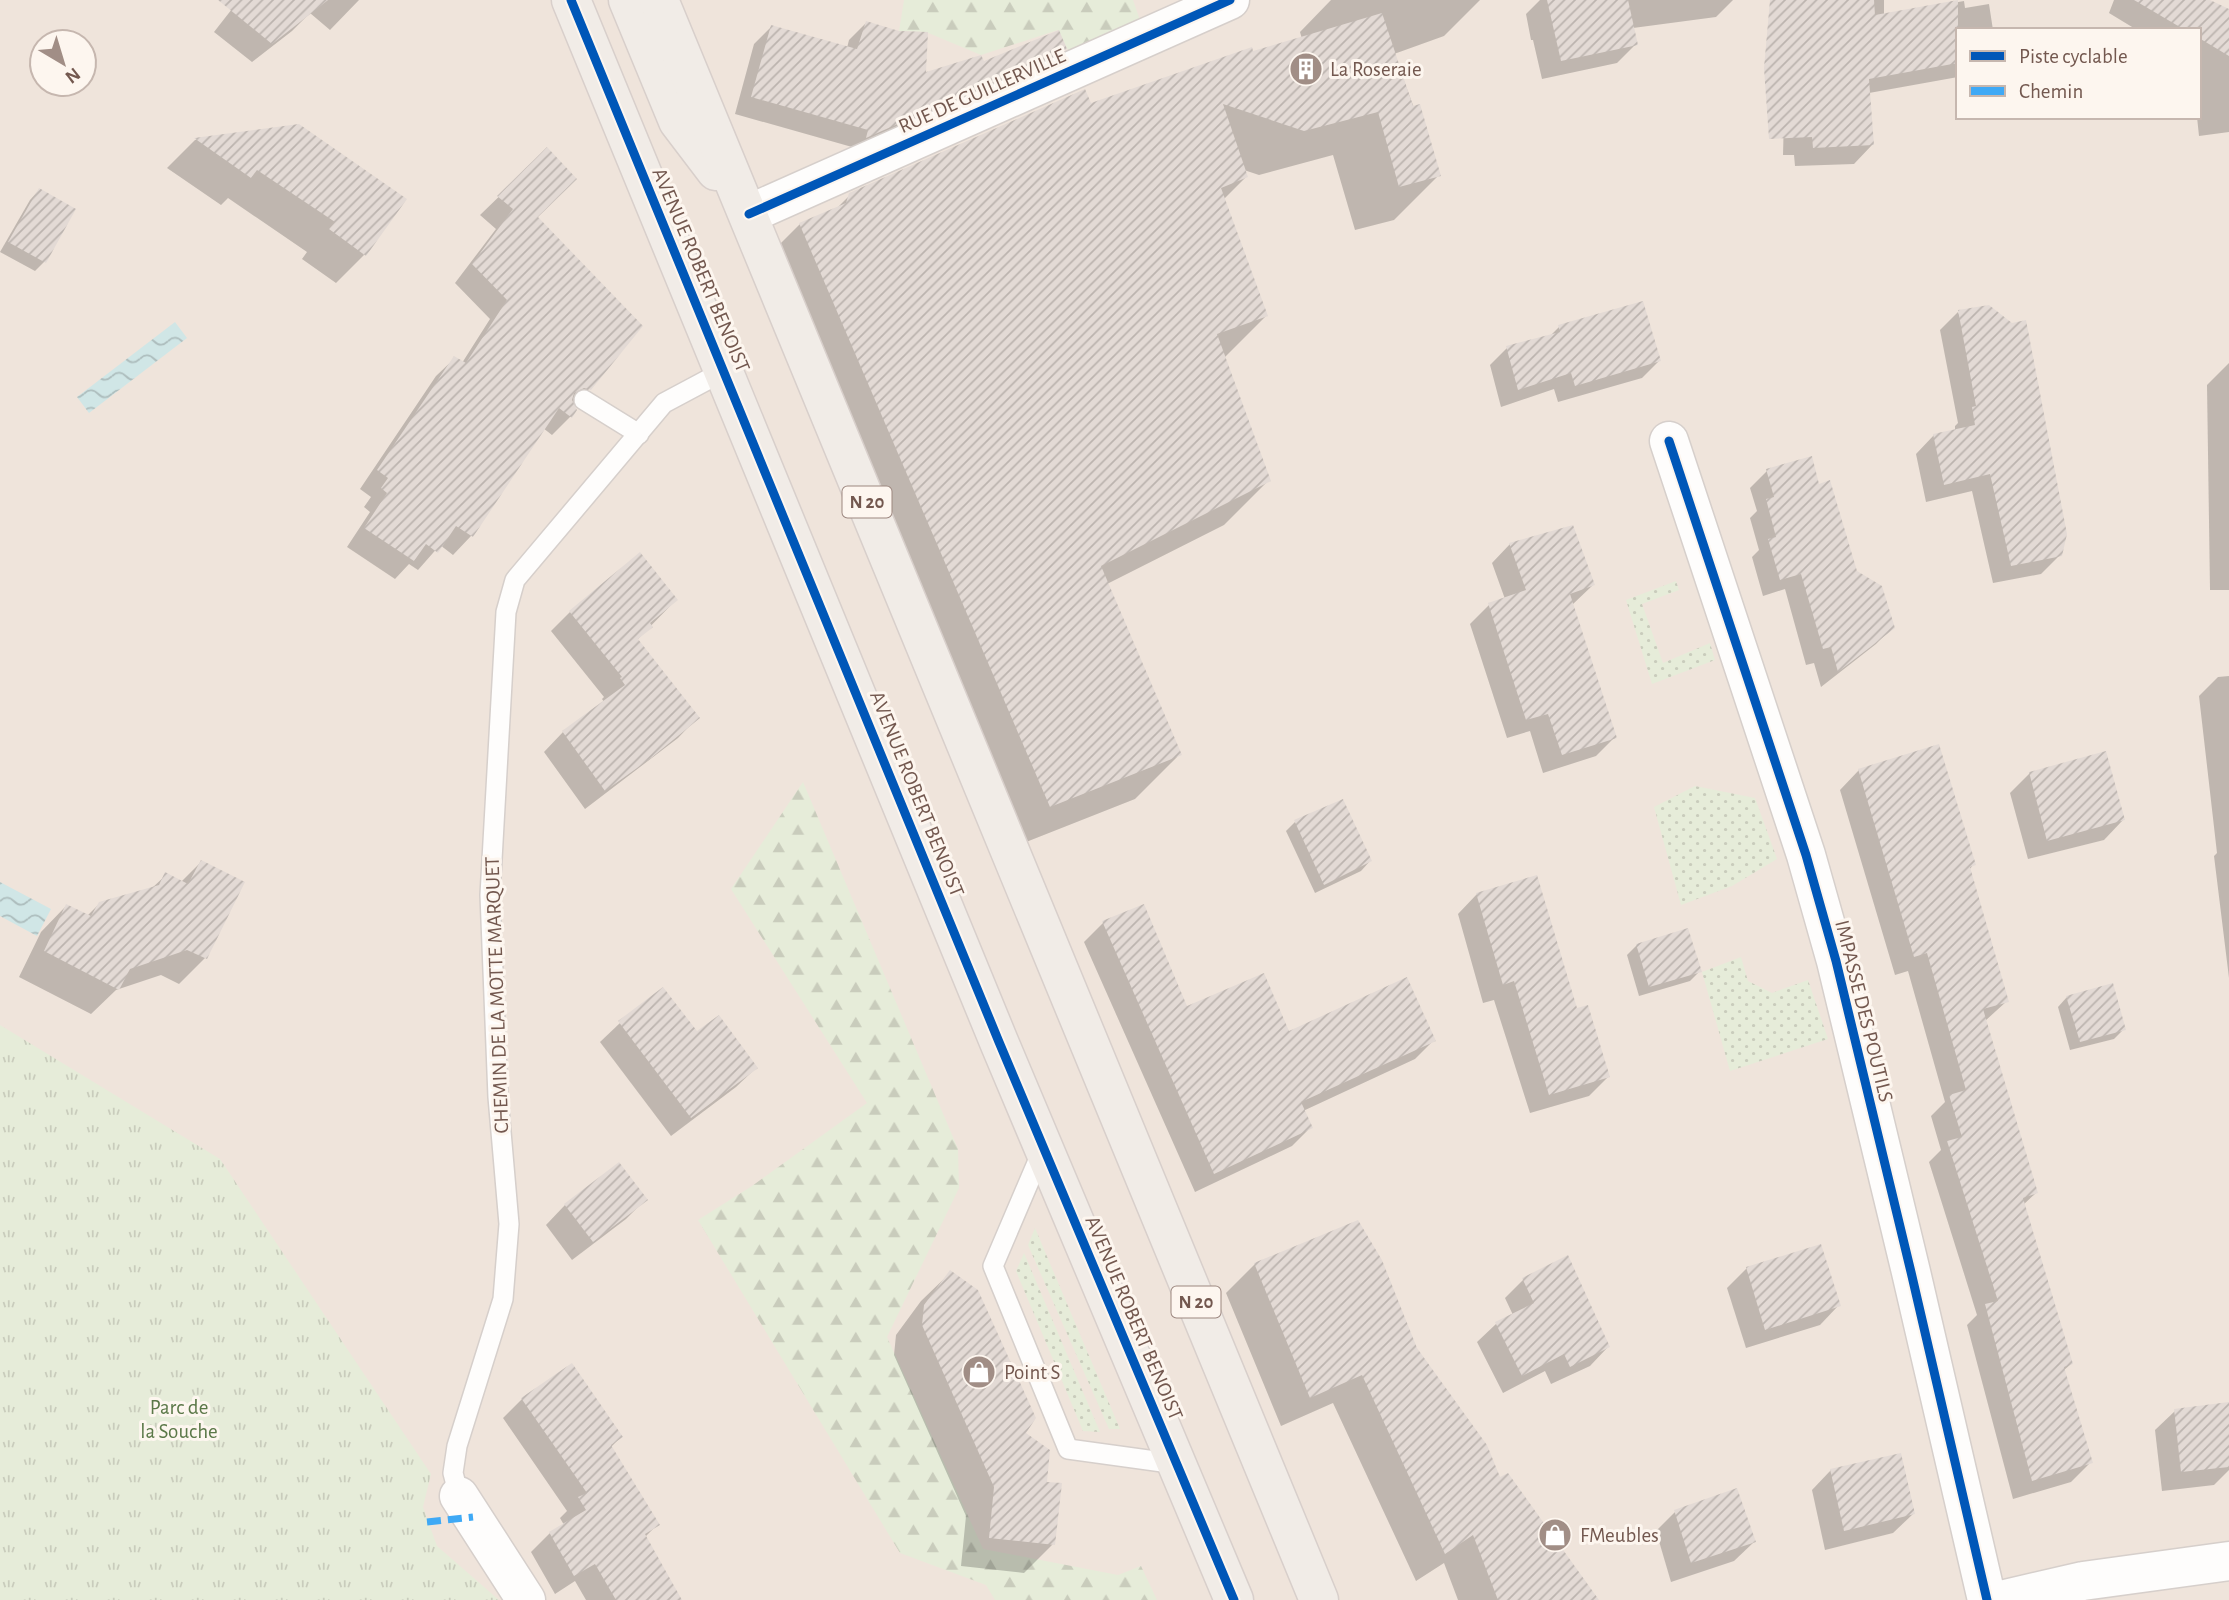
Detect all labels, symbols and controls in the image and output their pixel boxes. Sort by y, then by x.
north arrow [28,28,98,98]
legend [1956,28,2201,119]
street label: RUE DE GUILLERVILLE [895,45,1069,137]
text: Piste cyclable [2019,46,2128,67]
building icon: La Roseraie [1287,50,1325,88]
place label: La Roseraie [1330,59,1422,80]
text: N [61,64,84,87]
text: Chemin [2019,81,2083,102]
street label: AVENUE ROBERT BENOIST [648,165,754,375]
road number: N 20 [842,486,892,517]
street label: AVENUE ROBERT BENOIST [866,688,968,900]
street label: CHEMIN DE LA MOTTE MARQUET [482,856,512,1134]
street label: IMPASSE DES POUTILS [1831,918,1897,1104]
street label: AVENUE ROBERT BENOIST [1081,1213,1187,1423]
road number: N 20 [1172,1286,1220,1318]
shop icon: Point S [960,1353,998,1391]
place label: Point S [1004,1362,1060,1383]
park label: Parc de la Souche [140,1397,218,1442]
shop icon: FMeubles [1536,1516,1574,1554]
place label: FMeubles [1580,1525,1659,1546]

